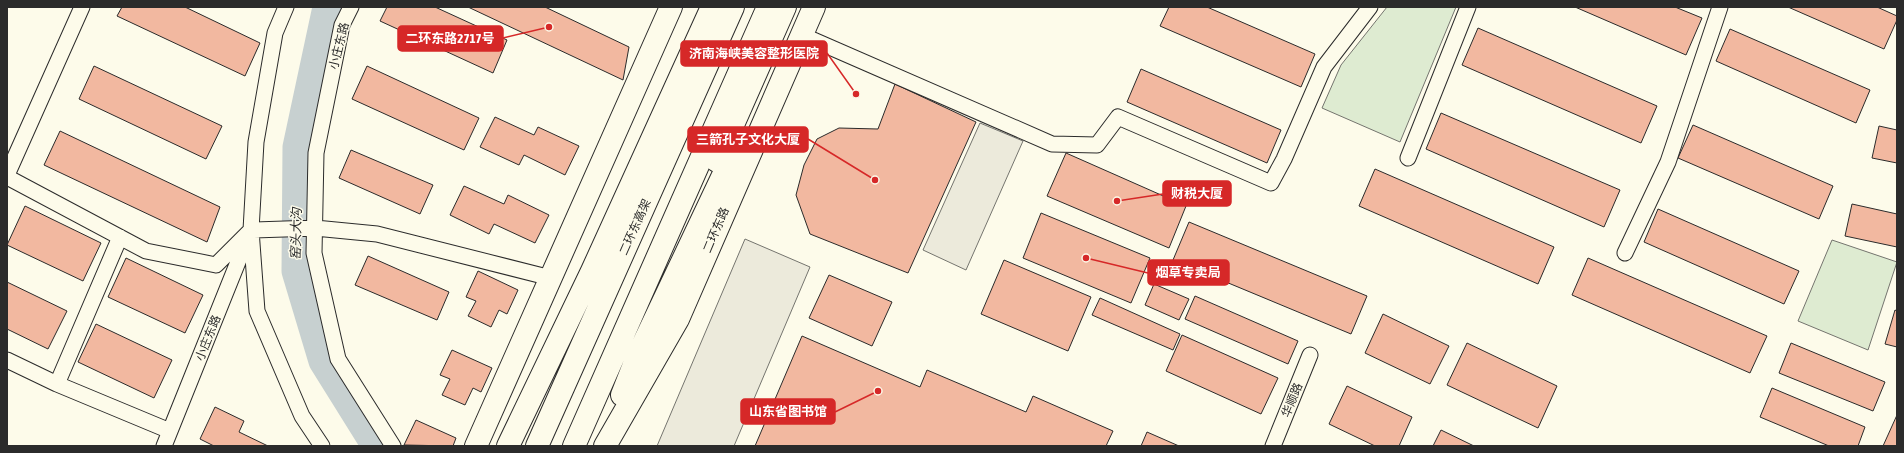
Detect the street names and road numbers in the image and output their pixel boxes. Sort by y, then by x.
street label: 小庄东路 [326,21,352,71]
street label: 二环东高架 [616,197,654,257]
street label: 二环东路 [700,205,732,255]
street label: 小庄东路 [193,313,223,363]
street label: 华顺路 [1279,381,1305,419]

